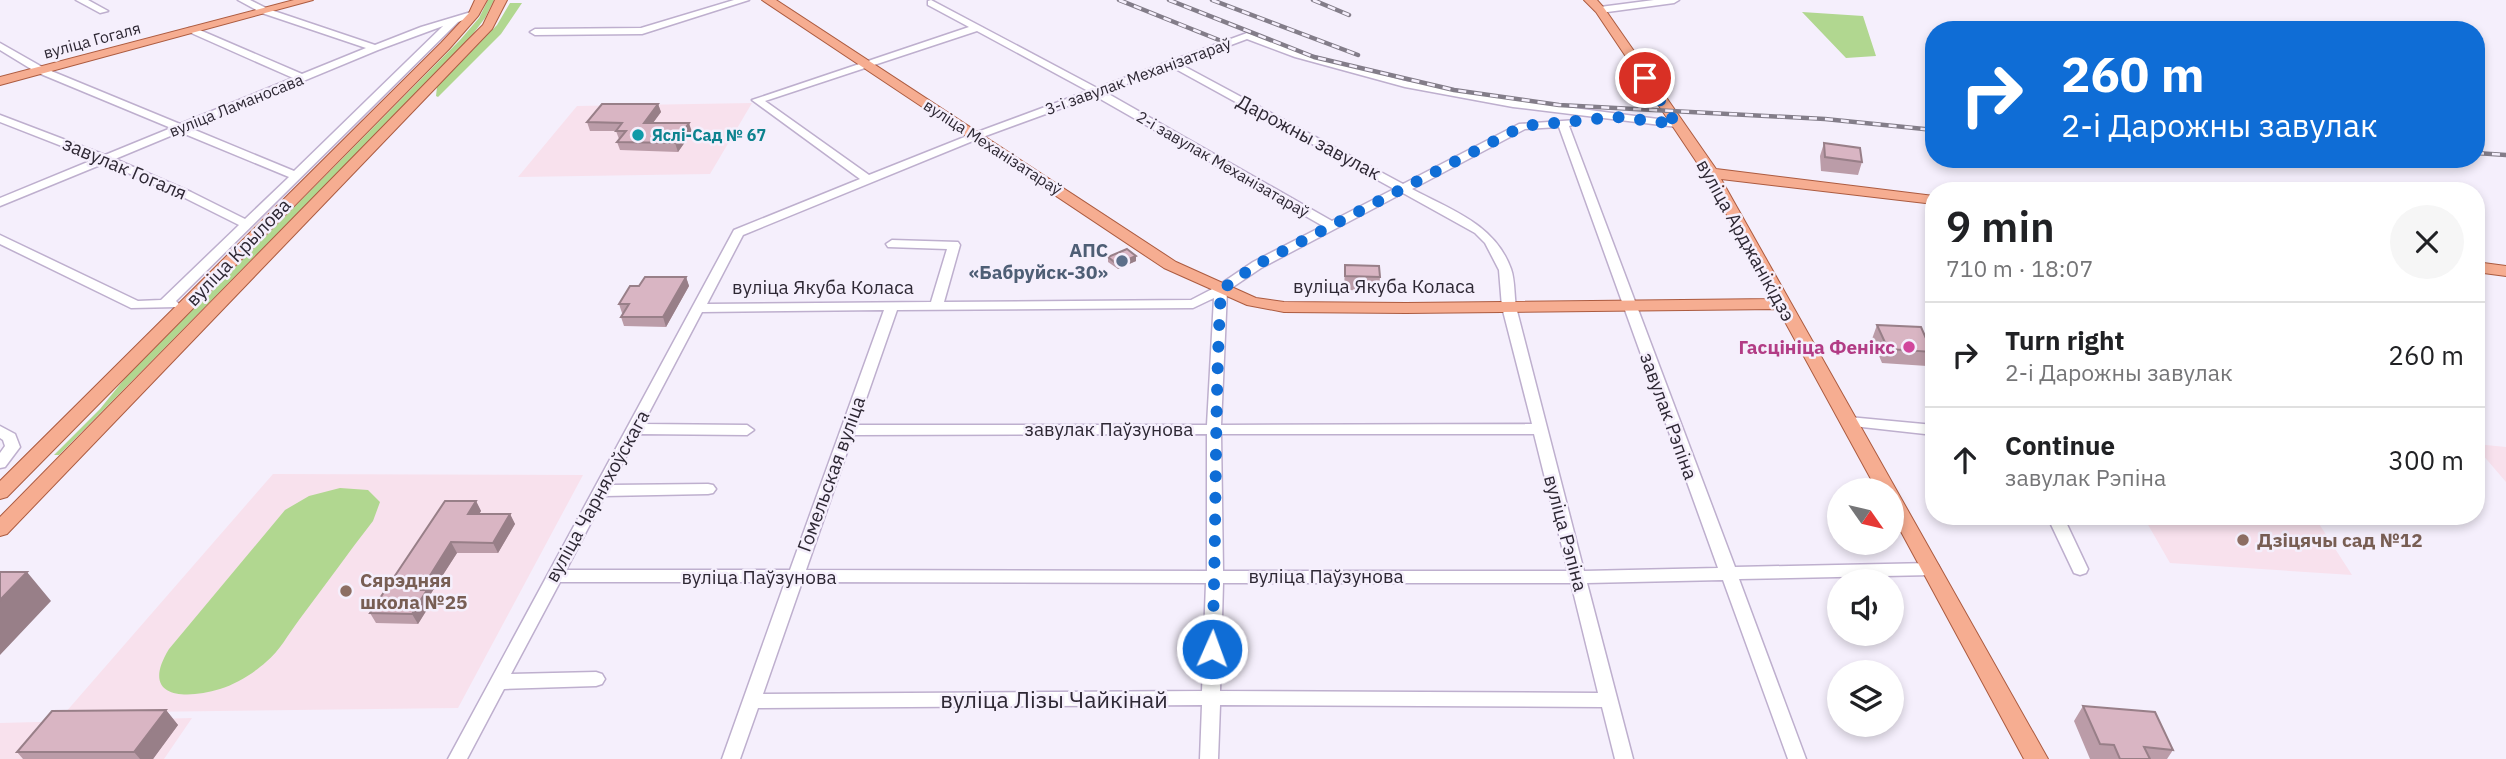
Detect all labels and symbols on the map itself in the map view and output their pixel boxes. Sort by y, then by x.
street label: вуліца Гогаля [41,17,143,63]
street label: 3-і завулак Механізатараў [1042,33,1234,119]
pin [1615,48,1675,108]
street label: вуліца Ламаносава [166,69,306,141]
street label: Дарожны завулак [1233,89,1385,185]
street label: вуліца Механізатараў [920,95,1066,199]
street label: 2-і завулак Механізатараў [1133,106,1313,222]
place label: Яслі-Сад № 67 [652,125,766,145]
marker: Яслі-Сад № 67 [630,127,646,143]
street label: завулак Гогаля [59,131,191,205]
street label: вуліца Арджанікідзэ [1691,155,1801,325]
street label: вуліца Крылова [181,193,295,311]
place label: АПС «Бабруйск-30» [969,238,1108,284]
marker: АПС «Бабруйск-30» [1114,253,1130,269]
street label: вуліца Якуба Коласа [1293,274,1475,298]
street label: вуліца Якуба Коласа [732,275,914,299]
place label: Гасцініца Фенікс [1738,335,1895,359]
marker: Гасцініца Фенікс [1901,339,1917,355]
street label: завулак Рэпіна [1635,349,1703,483]
street label: Гомельская вуліца [792,393,870,555]
street label: вуліца Чарняхоўскага [540,406,654,586]
street label: завулак Паўзунова [1024,417,1194,441]
street label: вуліца Рэпіна [1539,472,1593,594]
north arrow [1827,478,1904,555]
place label: Дзіцячы сад №12 [2257,528,2423,552]
marker: Дзіцячы сад №12 [2235,532,2251,548]
street label: вуліца Паўзунова [1248,564,1404,588]
street label: вуліца Паўзунова [681,565,837,589]
place label: Сярэдняя школа №25 [360,568,467,614]
marker: Сярэдняя школа №25 [338,583,354,599]
position arrow [1175,612,1249,686]
street label: вуліца Лізы Чайкінай [940,684,1168,714]

